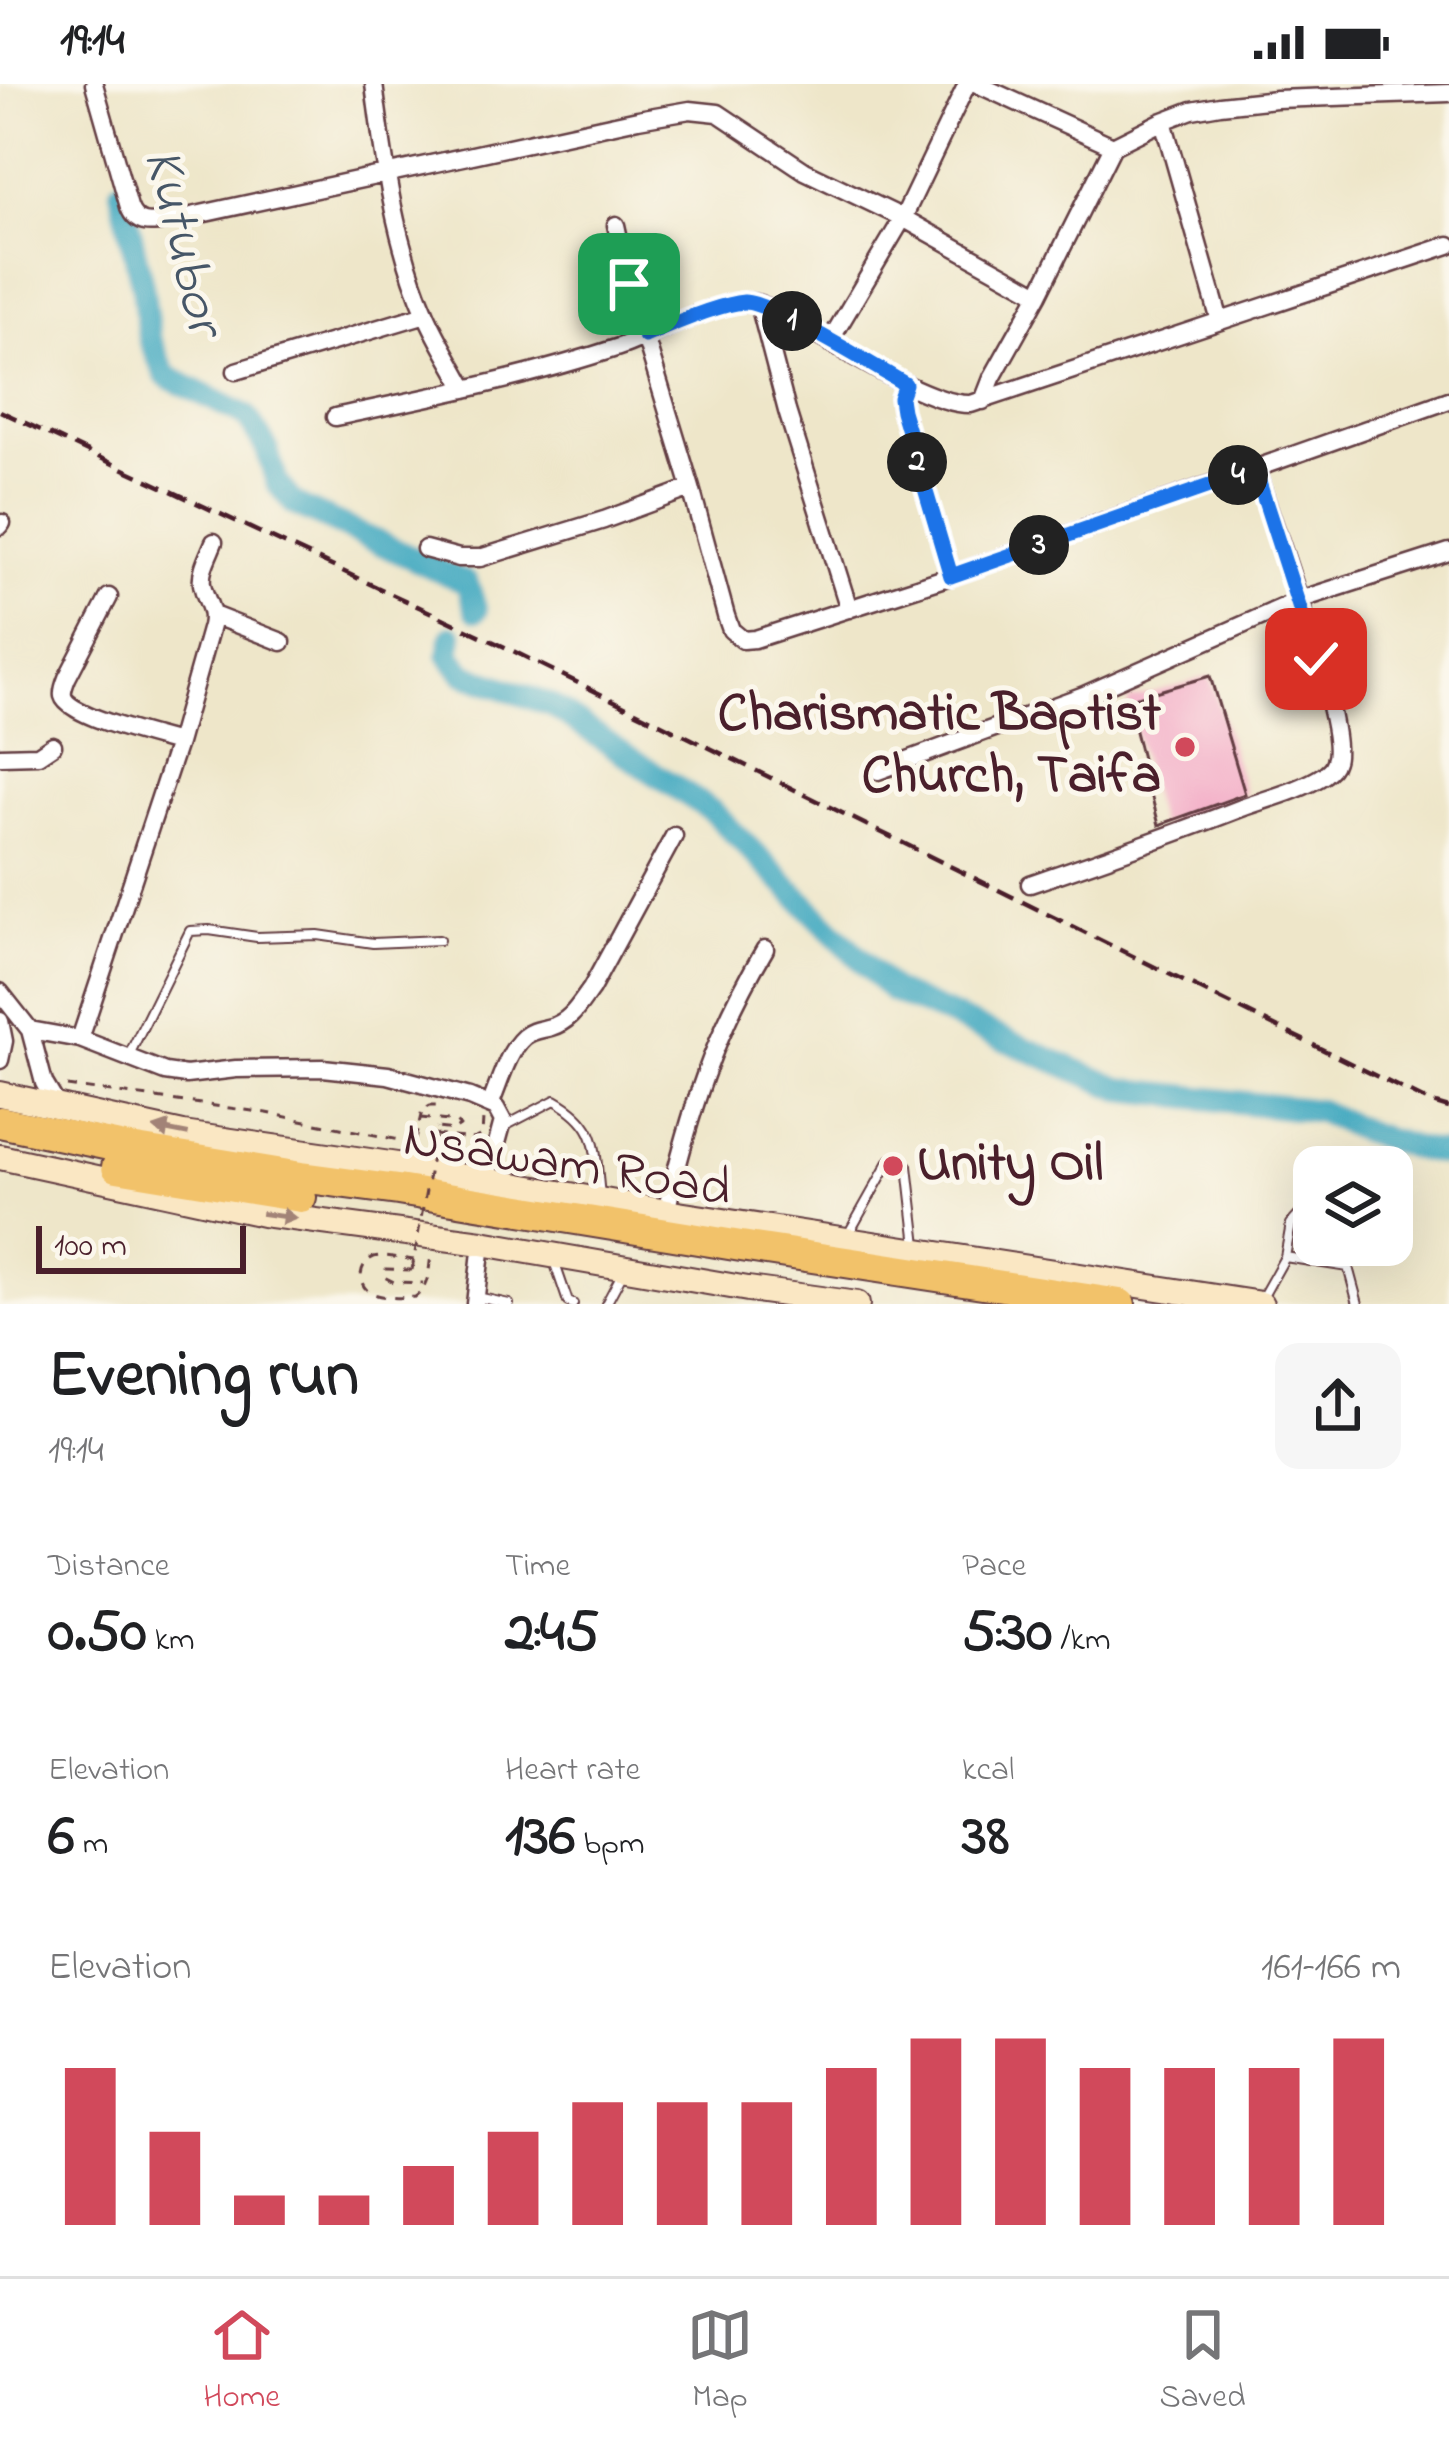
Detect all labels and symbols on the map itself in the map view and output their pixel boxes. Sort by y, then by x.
water label: Kutubor [118,140,246,350]
pin [578,233,680,335]
pin: 1 [762,291,822,351]
pin: 2 [887,432,947,492]
pin: 4 [1208,445,1268,505]
pin: 3 [1009,515,1069,575]
pin [1265,608,1367,710]
place label: Charismatic Baptist Church, Taifa [718,677,1162,817]
marker: Charismatic Baptist Church, Taifa [1172,734,1198,760]
street label: Nsawam Road [398,1102,736,1230]
one-way arrow [152,1121,189,1140]
place label: Unity Oil [917,1127,1103,1206]
marker: Unity Oil [880,1153,906,1179]
one-way arrow [261,1207,298,1226]
scale bar [36,1220,246,1273]

